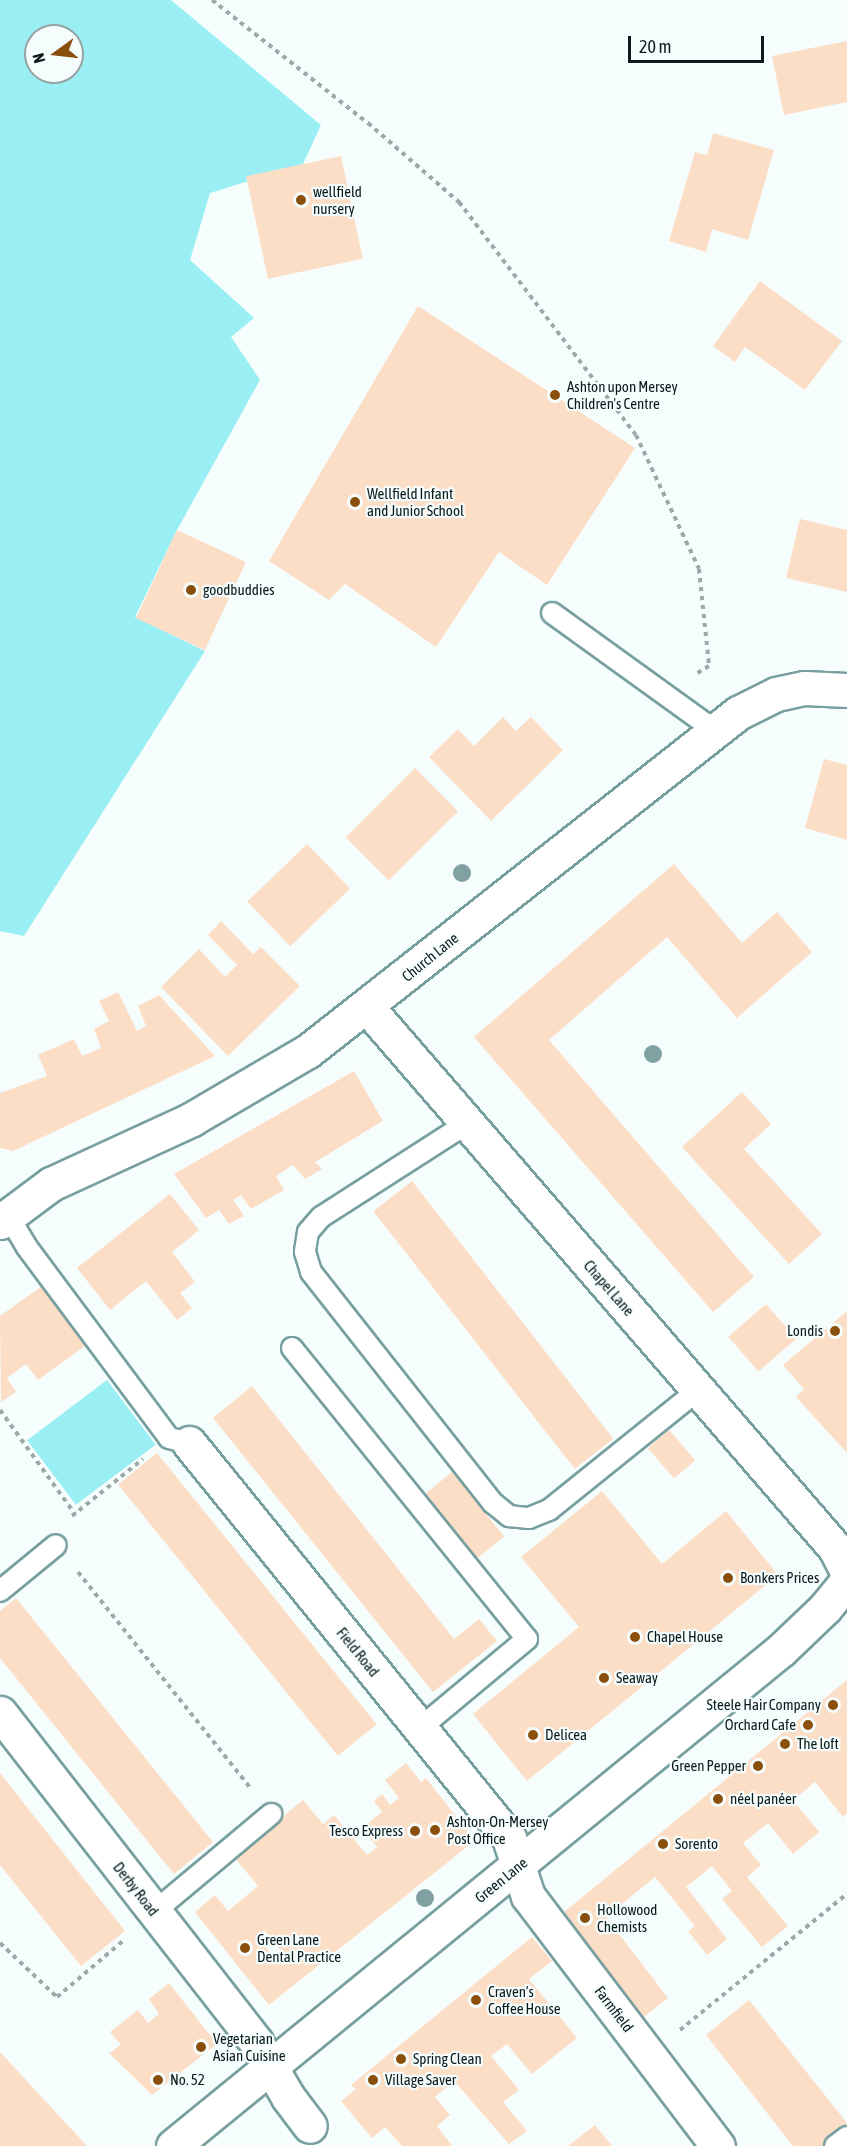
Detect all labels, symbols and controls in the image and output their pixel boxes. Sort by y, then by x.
north arrow [24,24,84,84]
scale bar [631,24,768,62]
text: 20 m [639,36,671,57]
text: N [29,51,48,65]
place label: wellfield nursery [313,182,362,217]
marker: wellfield nursery [294,193,308,207]
place label: Ashton upon Mersey Children's Centre [567,377,678,412]
marker: Ashton upon Mersey Children's Centre [548,388,562,402]
place label: Wellfield Infant and Junior School [367,484,464,519]
marker: Wellfield Infant and Junior School [348,495,362,509]
place label: goodbuddies [203,581,274,599]
marker: goodbuddies [184,583,198,597]
street label: Church Lane [398,929,462,985]
street label: Chapel Lane [580,1257,638,1319]
place label: Londis [787,1322,823,1340]
marker: Londis [828,1324,842,1338]
place label: Bonkers Prices [740,1569,819,1587]
marker: Bonkers Prices [721,1571,735,1585]
street label: Field Road [333,1624,383,1680]
place label: Chapel House [647,1628,723,1646]
marker: Chapel House [628,1630,642,1644]
place label: Seaway [616,1669,658,1687]
marker: Seaway [597,1671,611,1685]
place label: Steele Hair Company [707,1696,821,1714]
marker: Steele Hair Company [826,1698,840,1712]
place label: Orchard Cafe [725,1716,796,1734]
marker: Orchard Cafe [801,1718,815,1732]
place label: Delicea [545,1726,587,1744]
marker: Delicea [526,1728,540,1742]
place label: The loft [797,1735,839,1753]
marker: The loft [778,1737,792,1751]
place label: Green Pepper [671,1757,746,1775]
marker: Green Pepper [751,1759,765,1773]
place label: néel panéer [730,1790,796,1808]
marker: néel panéer [711,1792,725,1806]
place label: Ashton-On-Mersey Post Office [447,1812,548,1847]
place label: Tesco Express [329,1822,403,1840]
marker: Ashton-On-Mersey Post Office [428,1823,442,1837]
marker: Tesco Express [408,1824,422,1838]
place label: Sorento [675,1835,718,1853]
marker: Sorento [656,1837,670,1851]
street label: Green Lane [471,1853,531,1907]
street label: Derby Road [109,1858,163,1920]
place label: Hollowood Chemists [597,1900,657,1935]
marker: Hollowood Chemists [578,1911,592,1925]
place label: Green Lane Dental Practice [257,1930,341,1965]
marker: Green Lane Dental Practice [238,1941,252,1955]
place label: Craven’s Coffee House [488,1982,561,2017]
street label: Farmfield [591,1982,637,2036]
marker: Craven’s Coffee House [469,1993,483,2007]
place label: Vegetarian Asian Cuisine [213,2029,286,2064]
marker: Vegetarian Asian Cuisine [194,2040,208,2054]
place label: Spring Clean [413,2050,482,2068]
marker: Spring Clean [394,2052,408,2066]
place label: No. 52 [170,2071,205,2089]
place label: Village Saver [385,2071,456,2089]
marker: No. 52 [151,2073,165,2087]
marker: Village Saver [366,2073,380,2087]

